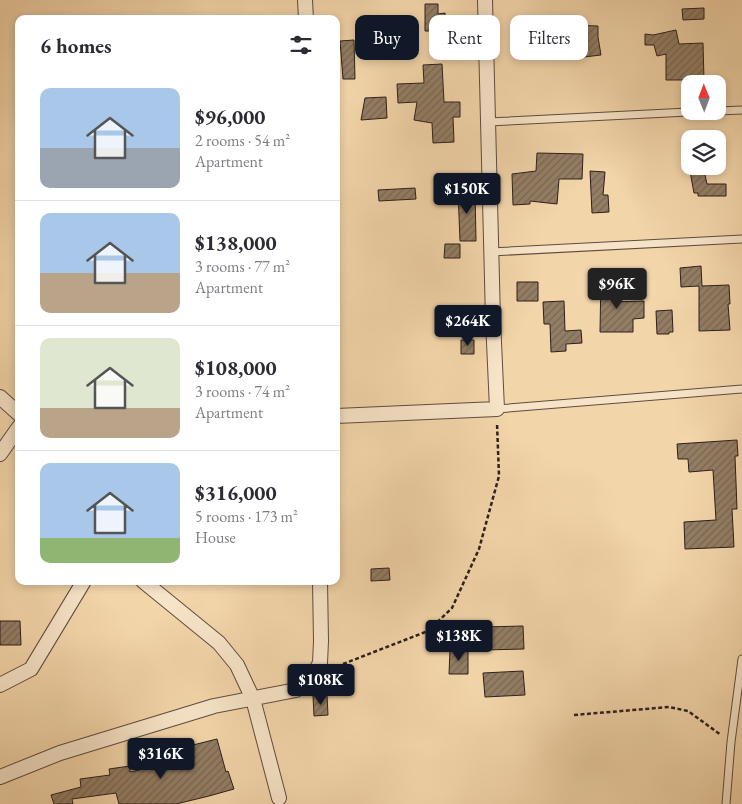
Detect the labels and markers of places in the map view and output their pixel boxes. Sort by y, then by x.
pin: $150K [432,172,502,215]
pin: $96K [587,268,647,310]
pin: $264K [433,304,503,347]
pin: $138K [424,620,494,662]
pin: $108K [286,664,356,706]
pin: $316K [126,738,196,780]

